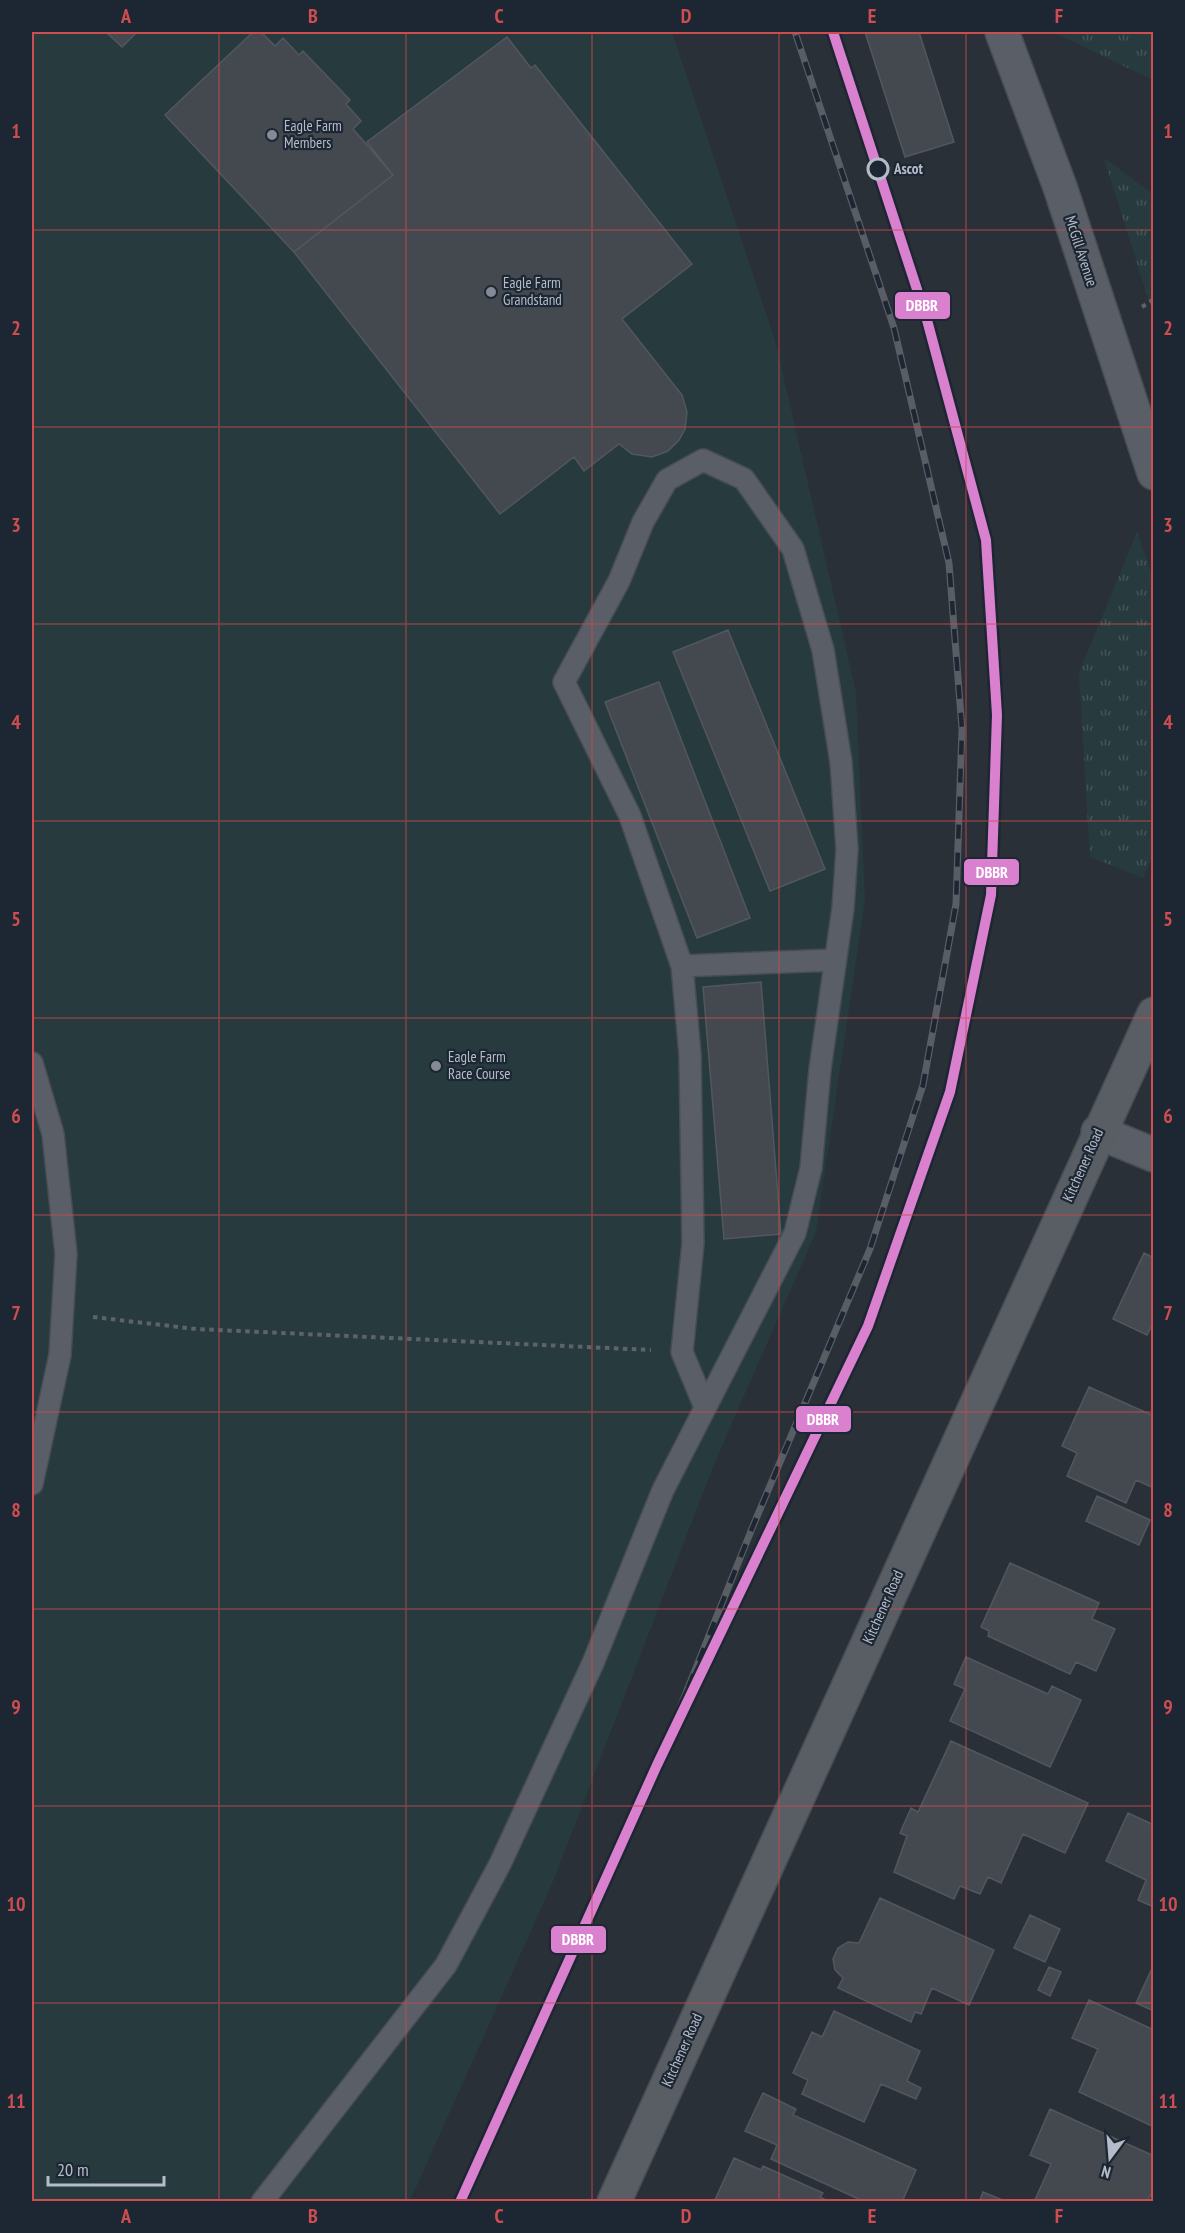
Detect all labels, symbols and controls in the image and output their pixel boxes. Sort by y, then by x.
text: A [120,3,132,29]
text: B [308,3,318,29]
text: C [494,3,504,29]
text: D [681,3,692,29]
text: E [868,3,876,29]
text: F [1055,3,1063,29]
place label: Eagle Farm Members [284,116,342,152]
text: 1 [11,118,21,144]
text: 1 [1163,118,1173,144]
marker: Eagle Farm Members [265,128,279,142]
marker: Ascot [867,158,889,180]
place label: Ascot [893,159,923,178]
street label: McGill Avenue [1061,213,1102,289]
place label: Eagle Farm Grandstand [503,273,562,309]
marker: Eagle Farm Grandstand [484,285,498,299]
line badge: DBBR [894,291,951,320]
text: DBBR [906,295,938,315]
text: 2 [11,315,21,341]
text: 2 [1163,315,1173,341]
text: 3 [11,512,21,538]
text: 3 [1163,512,1173,538]
text: 4 [11,709,21,735]
text: 4 [1163,709,1173,735]
line badge: DBBR [963,858,1020,886]
text: DBBR [976,862,1008,882]
text: 5 [11,906,21,932]
text: 5 [1163,906,1173,932]
place label: Eagle Farm Race Course [448,1047,510,1083]
marker: Eagle Farm Race Course [429,1059,443,1073]
text: 6 [11,1103,21,1129]
text: 6 [1163,1103,1173,1129]
street label: Kitchener Road [1058,1125,1107,1204]
text: 7 [11,1300,21,1326]
text: 7 [1163,1300,1173,1326]
line badge: DBBR [795,1405,852,1433]
text: DBBR [807,1409,839,1429]
text: 8 [11,1497,21,1523]
text: 8 [1163,1497,1173,1523]
street label: Kitchener Road [858,1567,907,1646]
text: 9 [11,1694,21,1720]
text: 9 [1163,1694,1173,1720]
text: 10 [6,1891,26,1917]
text: 10 [1158,1891,1178,1917]
line badge: DBBR [550,1925,607,1954]
text: DBBR [562,1929,594,1949]
street label: Kitchener Road [657,2010,706,2089]
text: 11 [6,2088,26,2114]
text: 11 [1158,2088,1178,2114]
north arrow [1080,2128,1140,2188]
scale bar [48,2149,164,2187]
text: 20 m [57,2158,89,2181]
text: N [1099,2162,1113,2183]
text: A [120,2203,132,2229]
text: B [308,2203,318,2229]
text: C [494,2203,504,2229]
text: D [681,2203,692,2229]
text: E [868,2203,876,2229]
text: F [1055,2203,1063,2229]

